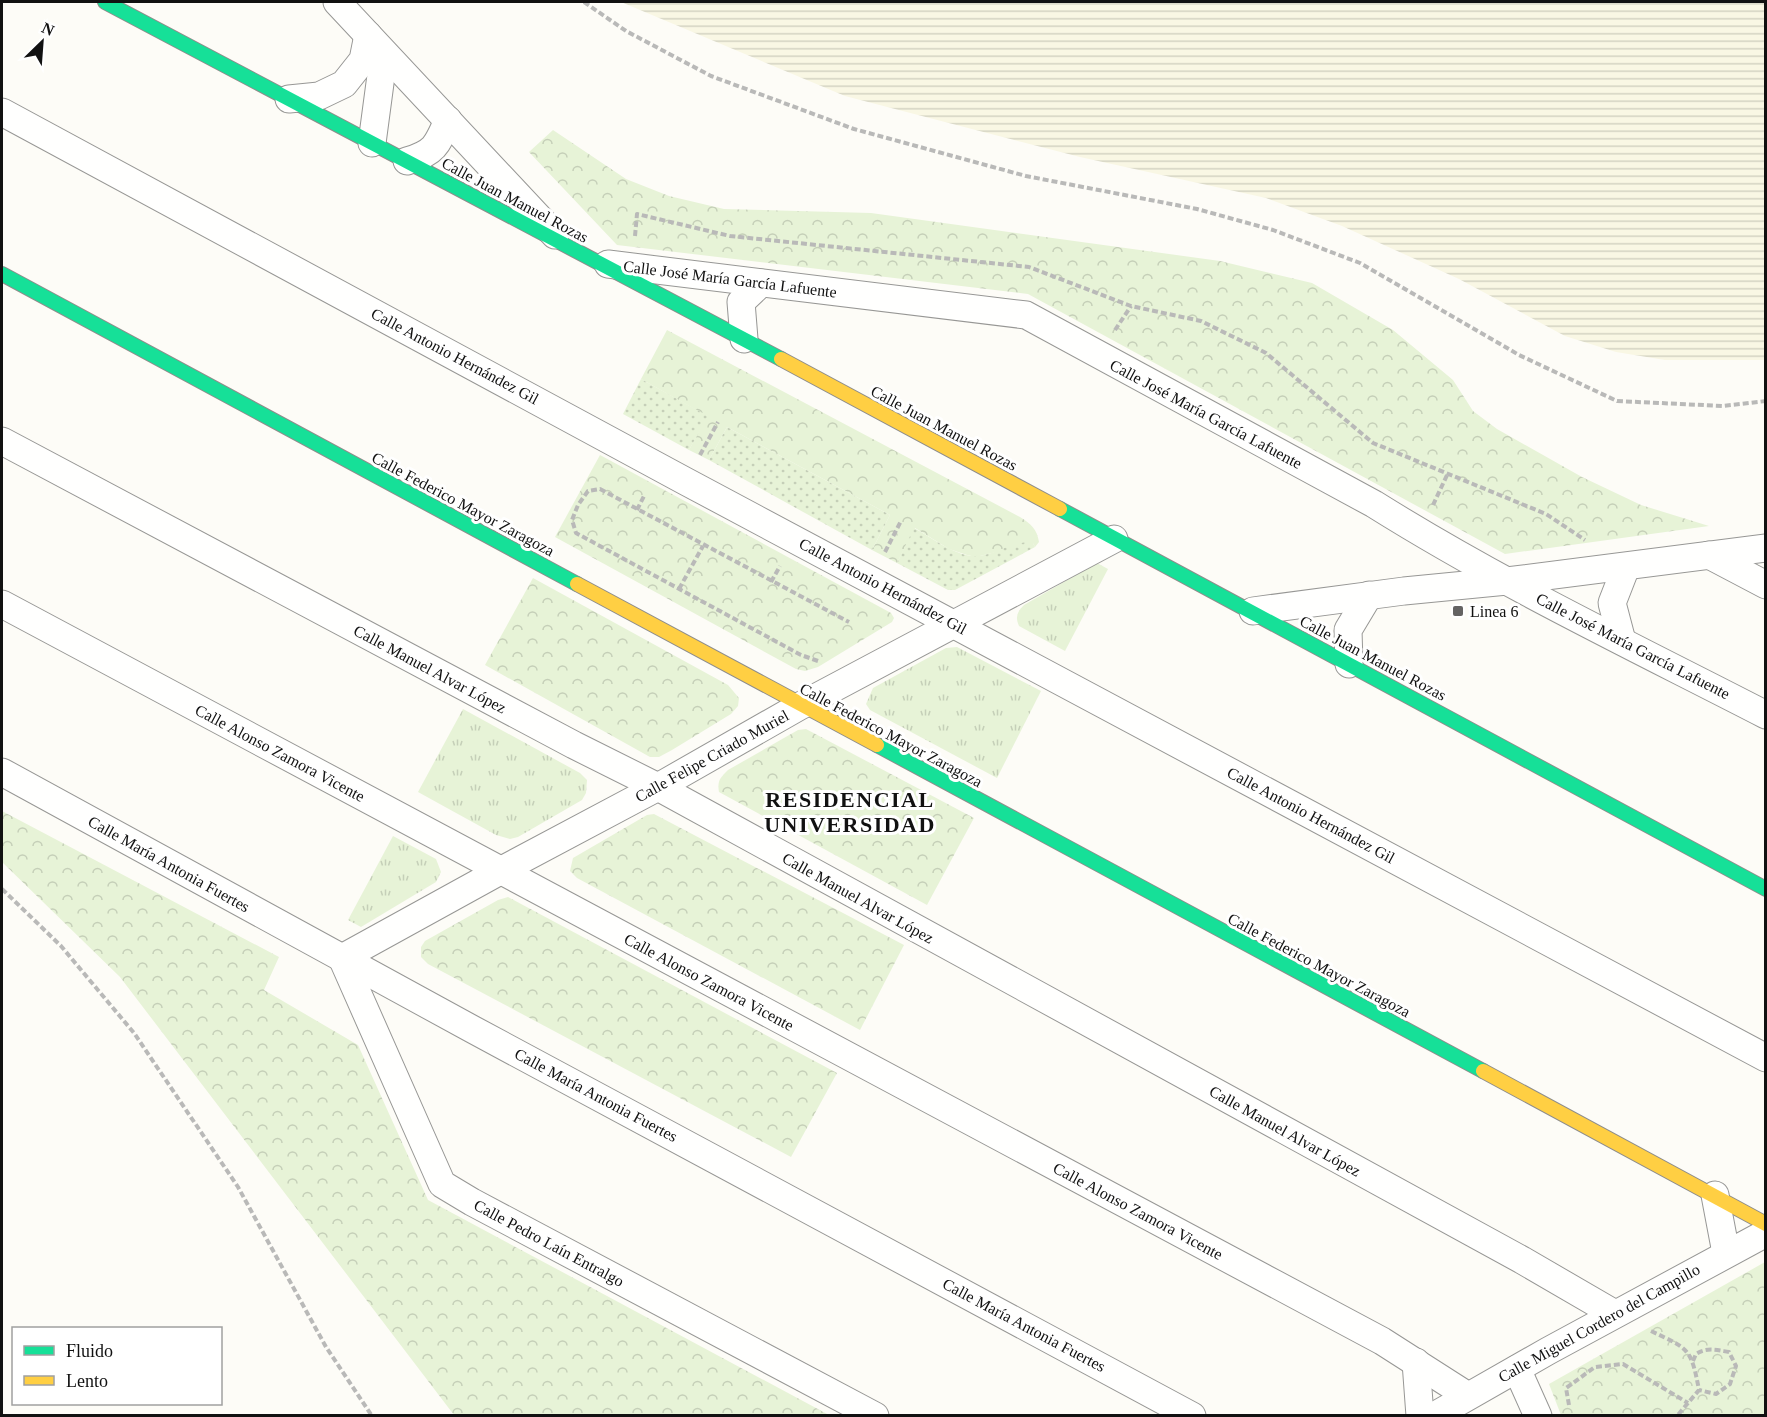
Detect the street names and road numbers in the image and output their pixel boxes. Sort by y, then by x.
street label: Calle Juan Manuel Rozas [439,154,591,246]
street label: Calle José María García Lafuente [622,257,838,301]
street label: Calle Antonio Hernández Gil [368,305,542,408]
street label: Calle José María García Lafuente [1107,356,1305,472]
street label: Calle Juan Manuel Rozas [868,382,1020,474]
street label: Calle Federico Mayor Zaragoza [369,449,557,560]
street label: Calle Antonio Hernández Gil [796,535,970,638]
street label: Calle José María García Lafuente [1533,590,1733,702]
street label: Calle Juan Manuel Rozas [1297,612,1449,704]
street label: Calle Manuel Alvar López [350,622,509,717]
street label: Calle Federico Mayor Zaragoza [797,680,985,791]
street label: Calle Alonso Zamora Vicente [192,701,368,805]
street label: Calle Felipe Criado Muriel [632,706,793,806]
street label: Calle Antonio Hernández Gil [1224,764,1398,867]
street label: Calle María Antonia Fuertes [85,813,253,915]
street label: Calle Manuel Alvar López [779,849,937,948]
street label: Calle Federico Mayor Zaragoza [1225,910,1413,1021]
street label: Calle Alonso Zamora Vicente [621,930,797,1034]
street label: Calle María Antonia Fuertes [512,1045,680,1145]
street label: Calle Manuel Alvar López [1206,1082,1364,1181]
street label: Calle Alonso Zamora Vicente [1050,1159,1226,1263]
street label: Calle Pedro Laín Entralgo [471,1196,627,1291]
street label: Calle Miguel Cordero del Campillo [1495,1260,1703,1386]
street label: Calle María Antonia Fuertes [940,1275,1108,1375]

